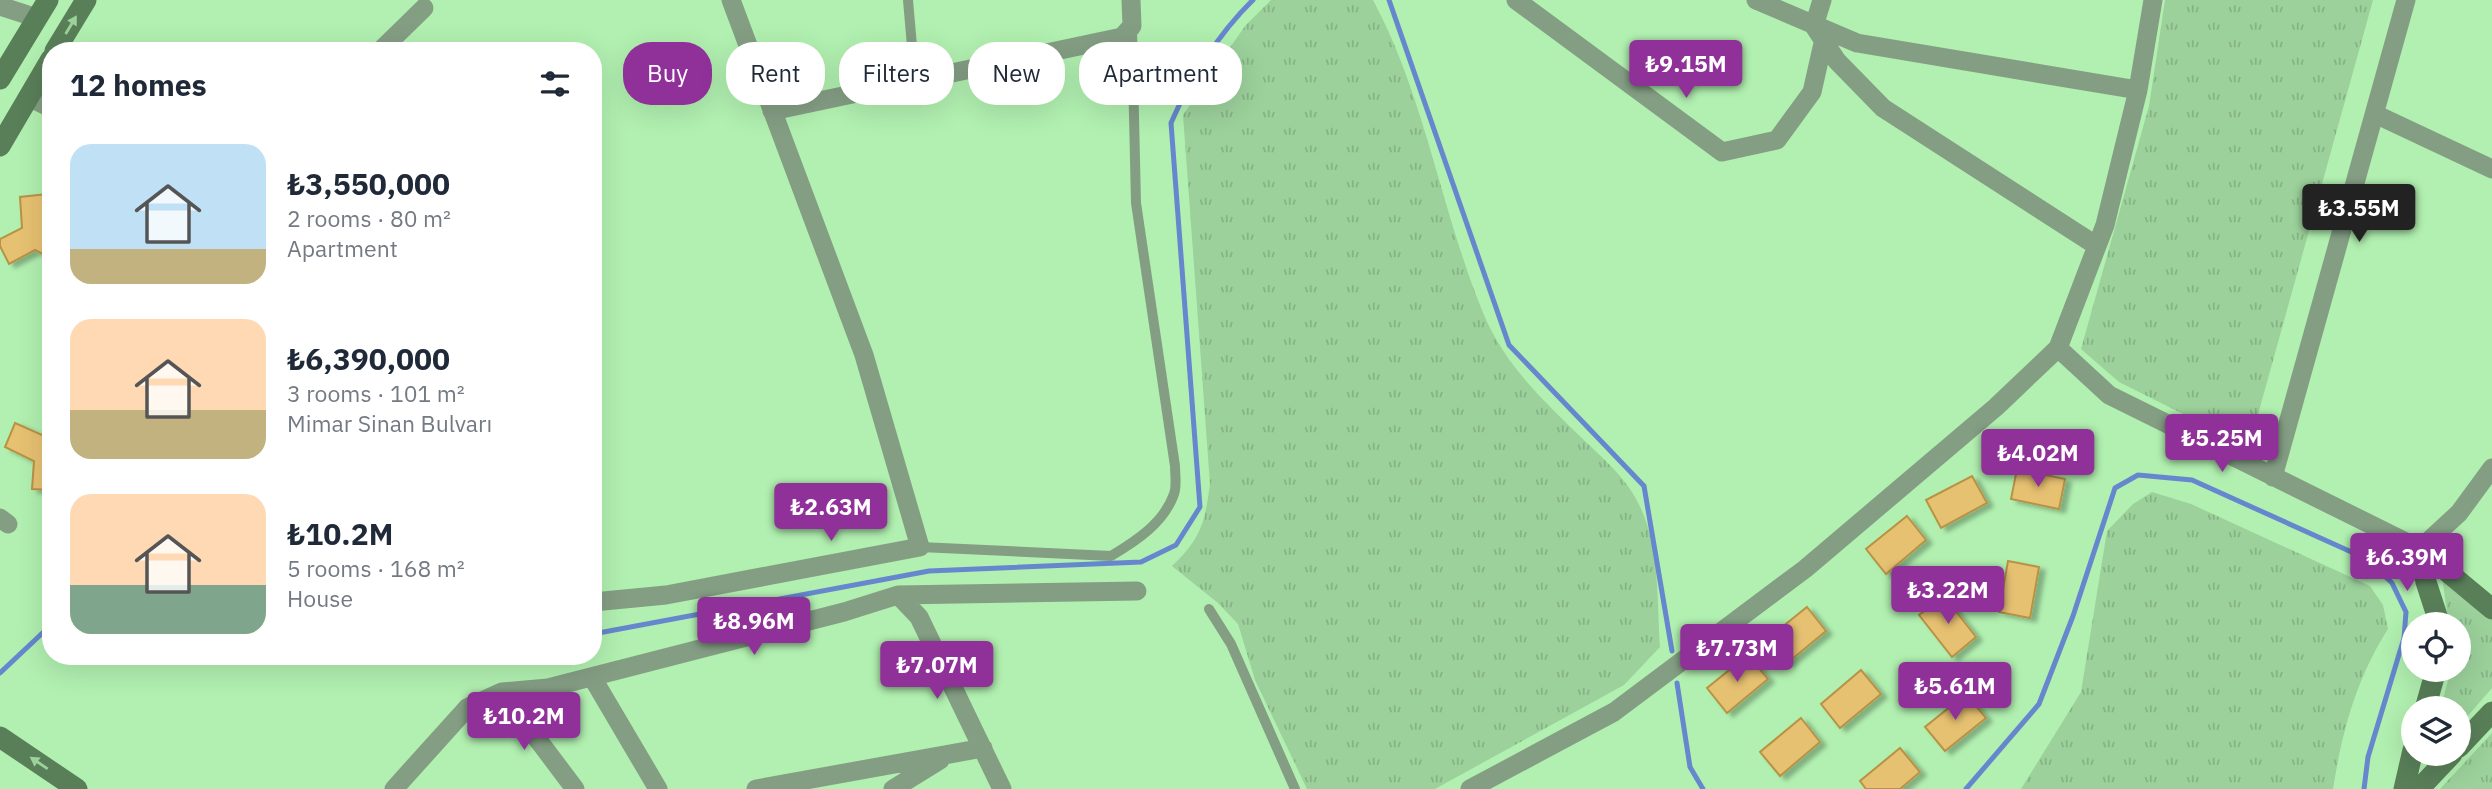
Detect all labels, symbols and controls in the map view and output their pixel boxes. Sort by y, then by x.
one-way arrow [64,16,77,35]
pin: ₺9.15M [1629,41,1743,100]
chip: Buy [623,42,712,105]
chip: Rent [726,42,825,105]
chip: Filters [839,42,954,105]
chip: New [968,42,1065,105]
chip: Apartment [1079,42,1242,105]
text: ₺9.15M [1645,48,1727,78]
text: 12 homes [70,65,207,104]
icon: filters [536,65,574,103]
text: ₺3,550,000 [287,164,450,203]
icon: home [126,172,210,256]
pin: ₺3.55M [2302,184,2416,244]
text: ₺3.55M [2318,192,2400,222]
text: 2 rooms · 80 m² [287,203,451,233]
text: Apartment [287,233,398,263]
text: ₺6,390,000 [287,339,450,378]
icon: home [126,347,210,431]
text: 3 rooms · 101 m² [287,378,465,408]
text: Mimar Sinan Bulvarı [287,408,492,438]
pin: ₺5.25M [2165,414,2279,474]
text: ₺5.25M [2181,422,2263,452]
pin: ₺4.02M [1981,430,2095,489]
text: ₺4.02M [1997,437,2079,467]
pin: ₺2.63M [774,484,888,543]
text: ₺2.63M [790,491,872,521]
text: ₺10.2M [287,514,393,553]
icon: home [126,522,210,606]
pin: ₺6.39M [2350,534,2464,593]
text: ₺6.39M [2366,541,2448,571]
text: 5 rooms · 168 m² [287,553,465,583]
pin: ₺3.22M [1891,566,2005,626]
text: ₺3.22M [1907,574,1989,604]
text: House [287,583,353,613]
pin: ₺8.96M [697,598,811,657]
text: ₺8.96M [713,605,795,635]
map controls [2401,612,2471,766]
button: locate [2401,612,2471,682]
pin: ₺7.73M [1680,624,1794,684]
text: ₺7.73M [1696,632,1778,662]
pin: ₺7.07M [880,642,994,701]
text: ₺7.07M [896,649,978,679]
pin: ₺5.61M [1898,662,2012,722]
text: ₺5.61M [1914,670,1996,700]
pin: ₺10.2M [467,692,581,752]
button: layers [2401,696,2471,766]
text: ₺10.2M [483,700,565,730]
one-way arrow [29,757,48,770]

